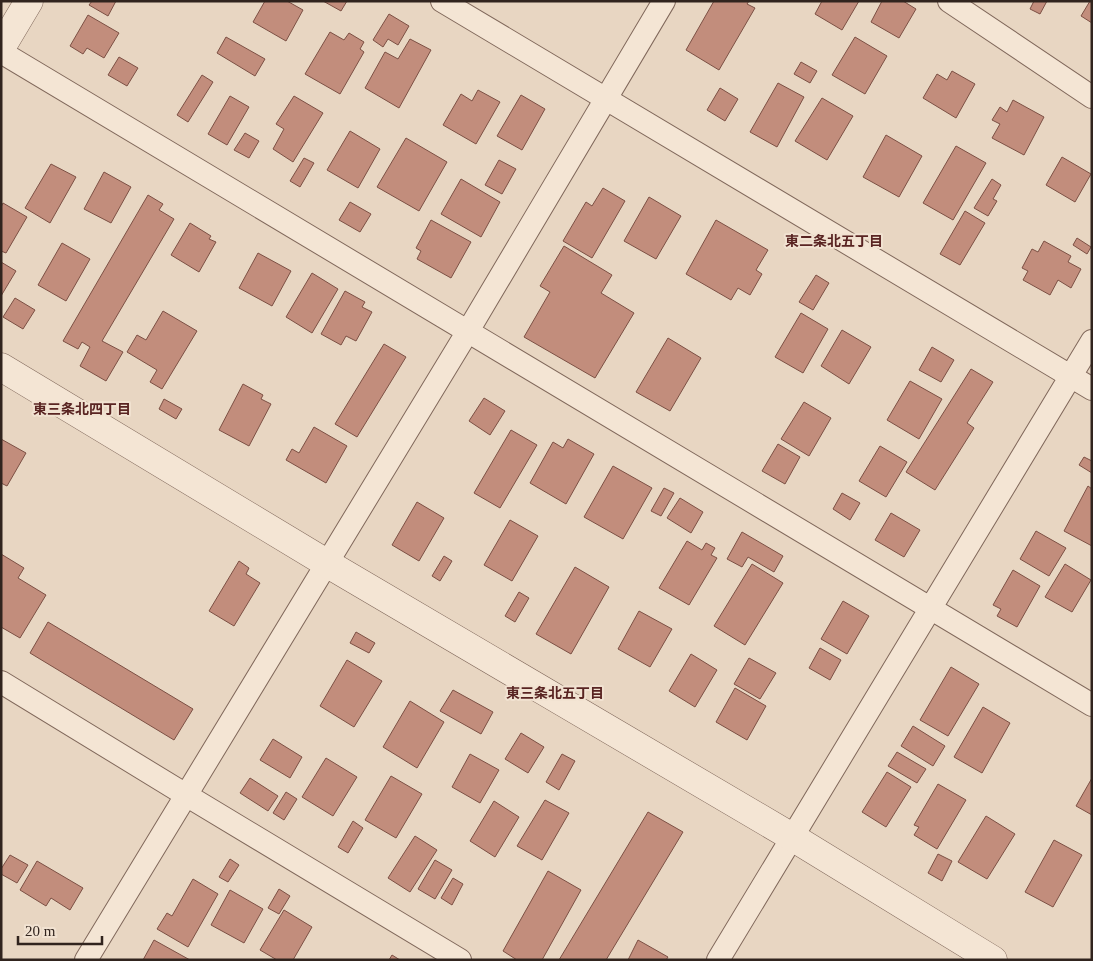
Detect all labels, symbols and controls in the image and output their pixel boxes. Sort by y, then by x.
district label: 東二条北五丁目 [785,233,883,249]
district label: 東三条北四丁目 [33,401,131,417]
district label: 東三条北五丁目 [506,685,604,701]
scale bar [18,914,101,946]
text: 20 m [25,923,56,939]

